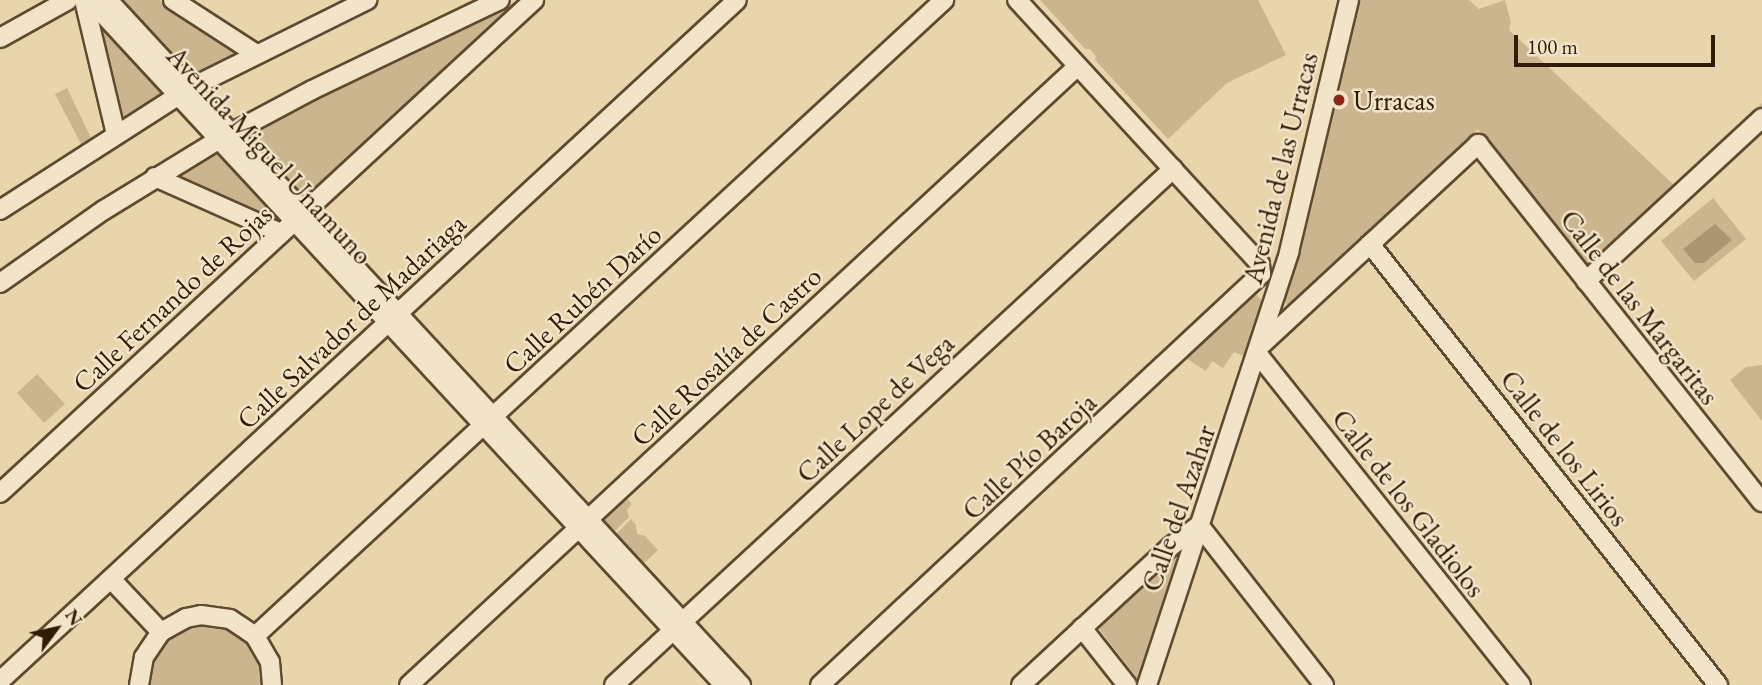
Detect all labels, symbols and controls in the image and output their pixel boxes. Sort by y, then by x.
scale bar [1517,21,1718,65]
text: 100 m [1527,33,1578,60]
street label: Avenida Miguel Unamuno [160,39,380,271]
street label: Avenida de las Urracas [1235,49,1325,287]
place label: Urracas [1353,83,1435,117]
marker: Urracas [1331,92,1347,108]
street label: Calle Fernando de Rojas [65,197,279,399]
street label: Calle de las Margaritas [1553,203,1727,411]
street label: Calle Salvador de Madariaga [230,206,472,436]
street label: Calle Rubén Darío [496,217,668,381]
street label: Calle Rosalía de Castro [624,259,828,453]
street label: Calle Lope de Vega [789,326,961,490]
street label: Calle de los Lirios [1494,363,1636,533]
street label: Calle Pío Baroja [955,385,1103,527]
street label: Calle de los Gladiolos [1325,402,1493,604]
street label: Calle del Azahar [1134,420,1222,596]
north arrow [21,594,91,664]
text: N [59,604,89,631]

